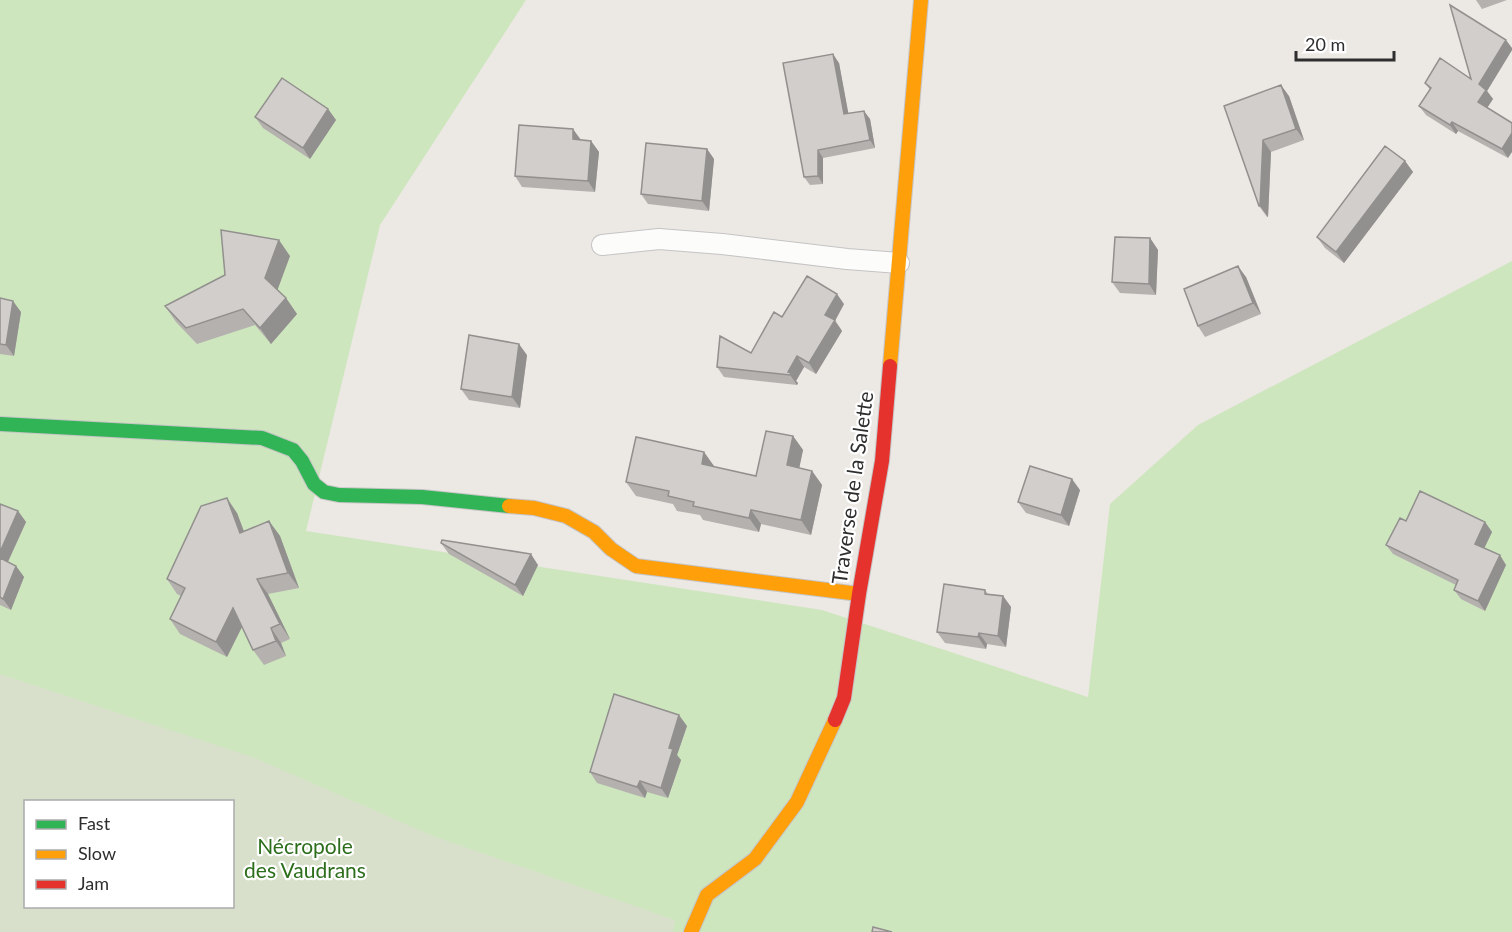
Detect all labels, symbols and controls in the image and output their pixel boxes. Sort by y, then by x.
scale bar [1296,24,1394,62]
text: 20 m [1305,33,1345,55]
street label: Traverse de la Salette [826,390,877,586]
legend [24,800,234,908]
text: Fast [78,812,111,834]
park label: Nécropole des Vaudrans [244,833,366,882]
text: Slow [78,842,116,864]
text: Jam [78,872,109,894]

